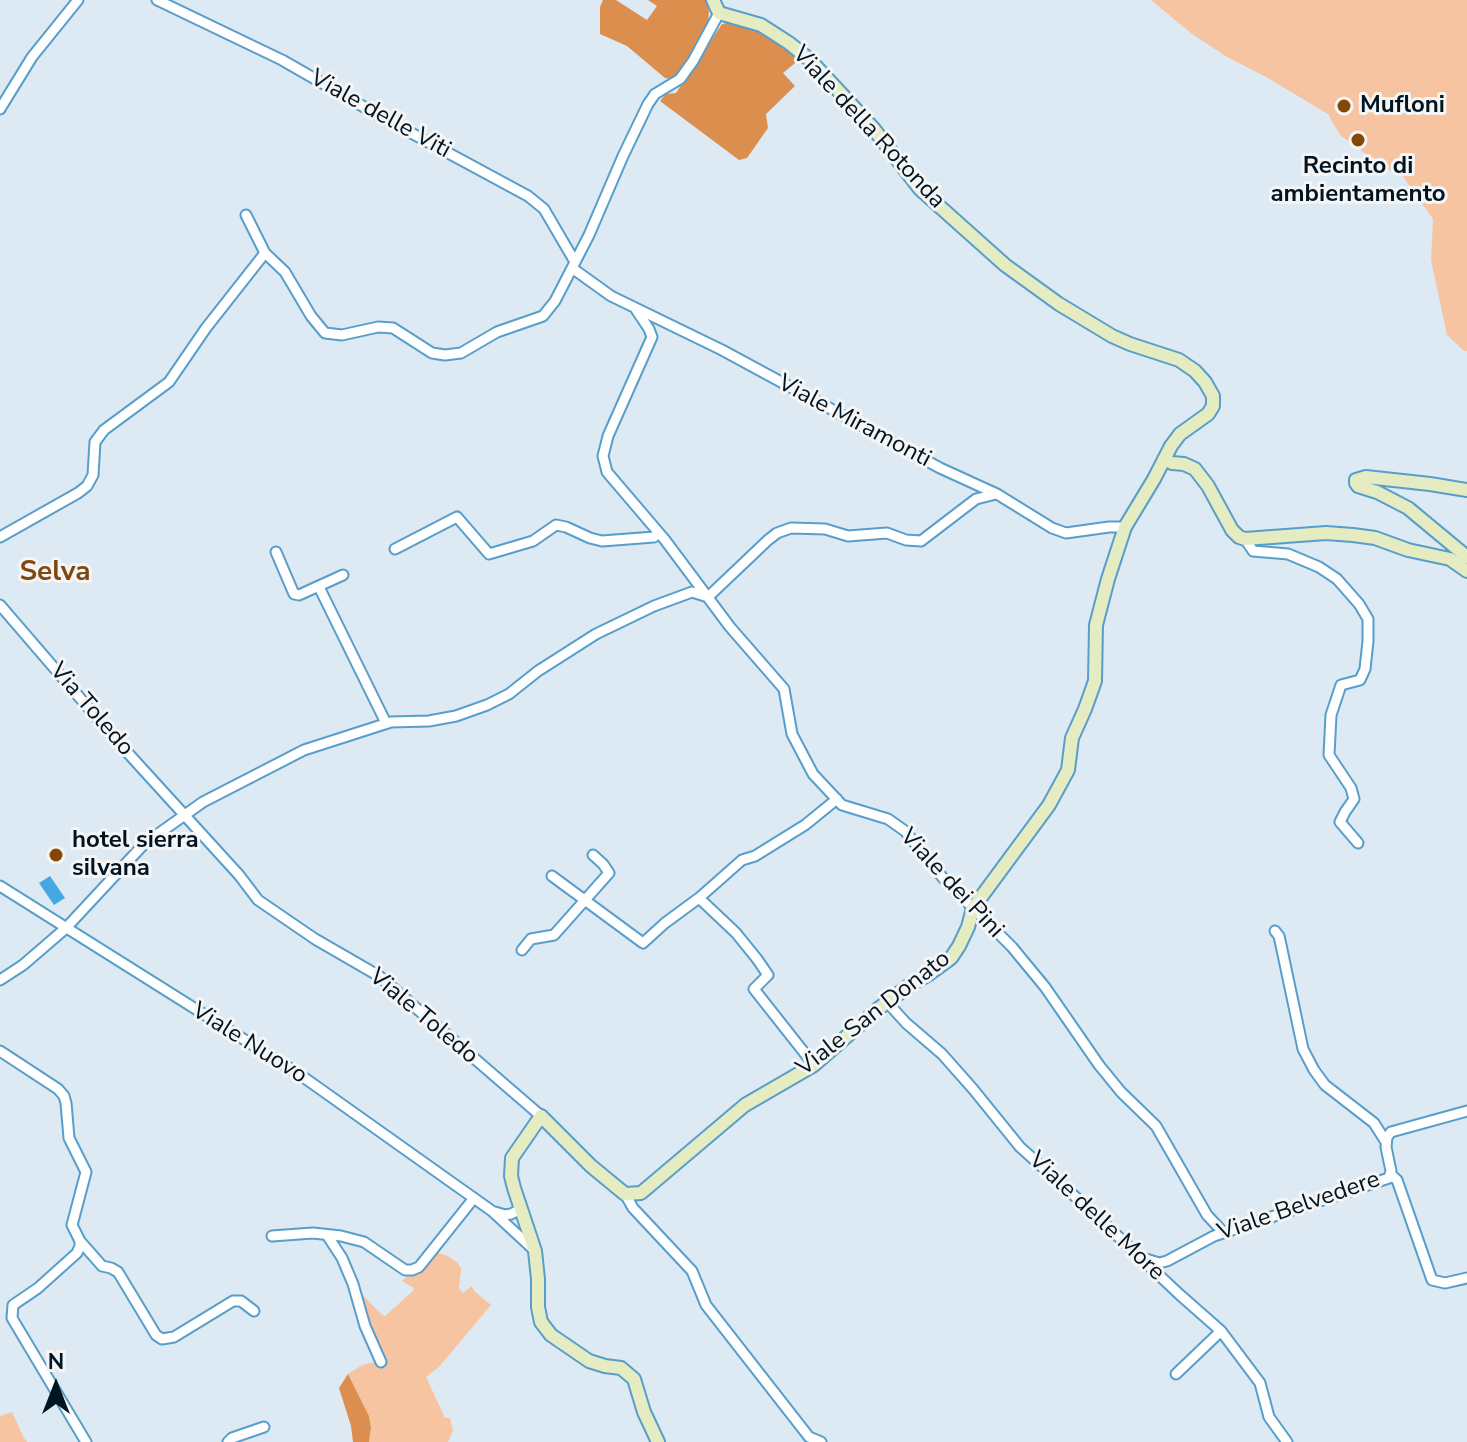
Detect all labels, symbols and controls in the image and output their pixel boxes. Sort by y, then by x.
street label: Viale della Rotonda [785,41,951,215]
street label: Viale delle Viti [305,64,455,166]
place label: Mufloni [1360,92,1445,120]
marker: Mufloni [1335,97,1353,115]
marker: Recinto di ambientamento [1349,131,1367,149]
place label: Recinto di ambientamento [1270,153,1446,209]
street label: Viale Miramonti [772,369,936,475]
district label: Selva [19,556,91,590]
street label: Via Toledo [43,658,139,762]
street label: Viale dei Pini [893,823,1009,945]
place label: hotel sierra silvana [72,827,199,883]
marker: hotel sierra silvana [47,846,65,864]
street label: Viale San Donato [791,945,957,1083]
street label: Viale Toledo [362,963,484,1071]
street label: Viale Nuovo [186,997,312,1091]
street label: Viale delle More [1022,1147,1170,1287]
street label: Viale Belvedere [1214,1166,1384,1248]
north arrow [16,1346,96,1426]
text: N [48,1347,64,1377]

